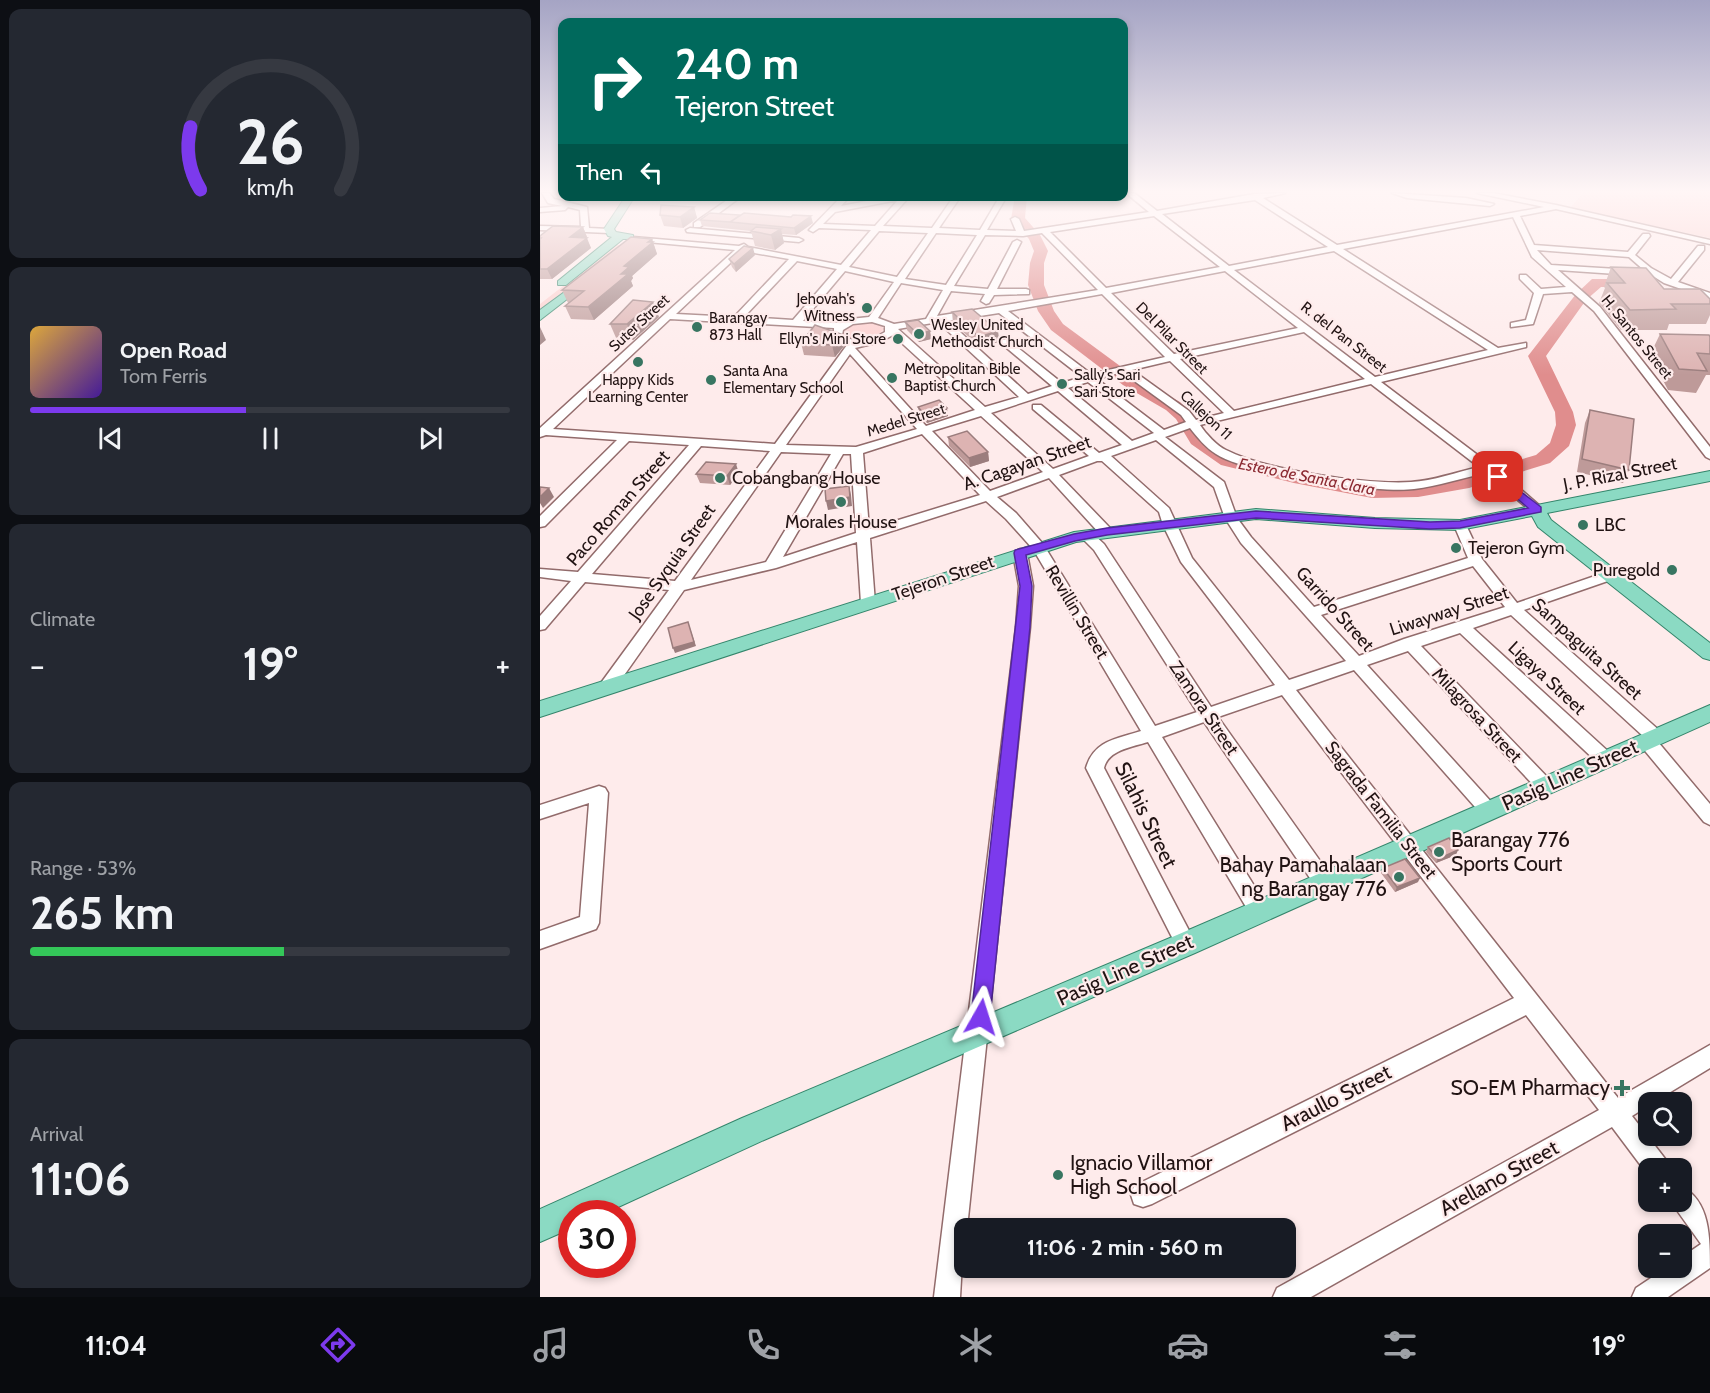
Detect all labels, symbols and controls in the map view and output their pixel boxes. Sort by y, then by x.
text: 240 m [675,38,799,90]
icon: right [576,42,654,120]
text: Tejeron Street [675,90,834,123]
text: 26 [236,104,304,180]
icon: left [635,156,668,189]
text: Then [576,159,623,186]
text: km/h [247,175,293,201]
place label: Jehovah's Witness [796,290,855,325]
street label: Suter Street [605,291,673,355]
street label: H. Santos Street [1598,291,1676,383]
street label: Del Pilar Street [1132,298,1212,378]
street label: R. del Pan Street [1297,298,1391,376]
marker: Jehovah's Witness [860,301,874,315]
place label: Barangay 873 Hall [709,309,768,344]
place label: Wesley United Methodist Church [931,316,1043,351]
marker: Barangay 873 Hall [690,320,704,334]
marker: Wesley United Methodist Church [912,327,926,341]
place label: Ellyn's Mini Store [779,330,886,348]
marker: Ellyn's Mini Store [891,332,905,346]
text: Open Road [120,337,227,364]
marker: Happy Kids Learning Center [631,355,645,369]
place label: Metropolitan Bible Baptist Church [904,360,1021,395]
place label: Santa Ana Elementary School [723,362,844,397]
text: Tom Ferris [120,364,207,388]
place label: Sally's Sari Sari Store [1074,366,1140,401]
place label: Happy Kids Learning Center [588,371,688,406]
marker: Metropolitan Bible Baptist Church [885,371,899,385]
marker: Santa Ana Elementary School [704,373,718,387]
marker: Sally's Sari Sari Store [1055,377,1069,391]
street label: Callejon 11 [1176,387,1236,443]
street label: Medel Street [865,400,947,440]
icon: previous [94,422,127,455]
icon: pause [254,422,287,455]
icon: next [414,422,447,455]
street label: A. Cagayan Street [960,431,1094,495]
street label: Paco Roman Street [562,446,674,570]
pin [1472,451,1523,502]
street label: J. P. Rizal Street [1560,452,1679,496]
water label: Estero de Santa Clara [1237,454,1377,499]
icon: arrive [1481,460,1514,493]
place label: Cobangbang House [732,467,881,489]
marker: Cobangbang House [713,471,727,485]
marker: Morales House [834,495,848,509]
street label: Jose Syquia Street [623,500,720,625]
place label: Morales House [785,511,897,533]
place label: LBC [1595,514,1626,536]
marker: LBC [1576,518,1590,532]
place label: Tejeron Gym [1468,537,1565,559]
marker: Tejeron Gym [1449,541,1463,555]
street label: Tejeron Street [889,550,997,606]
place label: Puregold [1593,559,1660,581]
street label: Revillin Street [1041,561,1113,663]
street label: Garrido Street [1291,562,1379,656]
marker: Puregold [1665,563,1679,577]
street label: Liwayway Street [1387,581,1511,641]
street label: Sampaguita Street [1527,594,1647,704]
text: Climate [30,607,95,631]
text: 19° [243,637,297,691]
street label: Ligaya Street [1504,637,1590,719]
text: − [30,645,45,685]
text: + [495,645,510,685]
street label: Zamora Street [1165,657,1243,759]
street label: Milagrosa Street [1427,663,1527,767]
street label: Pasig Line Street [1498,733,1642,816]
street label: Sagrada Familia Street [1320,737,1442,883]
street label: Silahis Street [1110,758,1183,872]
place label: Barangay 776 Sports Court [1451,827,1570,876]
marker: Barangay 776 Sports Court [1432,845,1446,859]
place label: Bahay Pamahalaan ng Barangay 776 [1219,852,1387,901]
text: Range · 53% [30,856,136,880]
marker: Bahay Pamahalaan ng Barangay 776 [1392,870,1406,884]
text: 265 km [30,886,174,940]
street label: Pasig Line Street [1053,928,1197,1011]
position arrow [949,985,1013,1049]
street label: Araullo Street [1276,1059,1395,1136]
place label: SO-EM Pharmacy [1451,1075,1610,1100]
marker: SO-EM Pharmacy [1615,1081,1629,1095]
map controls [1638,1092,1692,1278]
button: search [1638,1092,1692,1146]
text: Arrival [30,1122,83,1146]
street label: Arellano Street [1435,1135,1563,1221]
place label: Ignacio Villamor High School [1070,1150,1213,1199]
text: 11:06 [30,1152,130,1206]
button: + [1638,1158,1692,1212]
marker: Ignacio Villamor High School [1051,1168,1065,1182]
speed limit sign: 30 [558,1200,636,1278]
button: − [1638,1224,1692,1278]
text: 11:06 · 2 min · 560 m [1027,1234,1223,1261]
icon: directions [317,1324,359,1366]
icon: music [530,1324,572,1366]
icon: phone [742,1324,784,1366]
icon: climate [955,1324,997,1366]
icon: car [1167,1324,1209,1366]
icon: filters [1379,1324,1421,1366]
text: 11:04 [85,1329,147,1362]
text: 19° [1592,1329,1625,1362]

